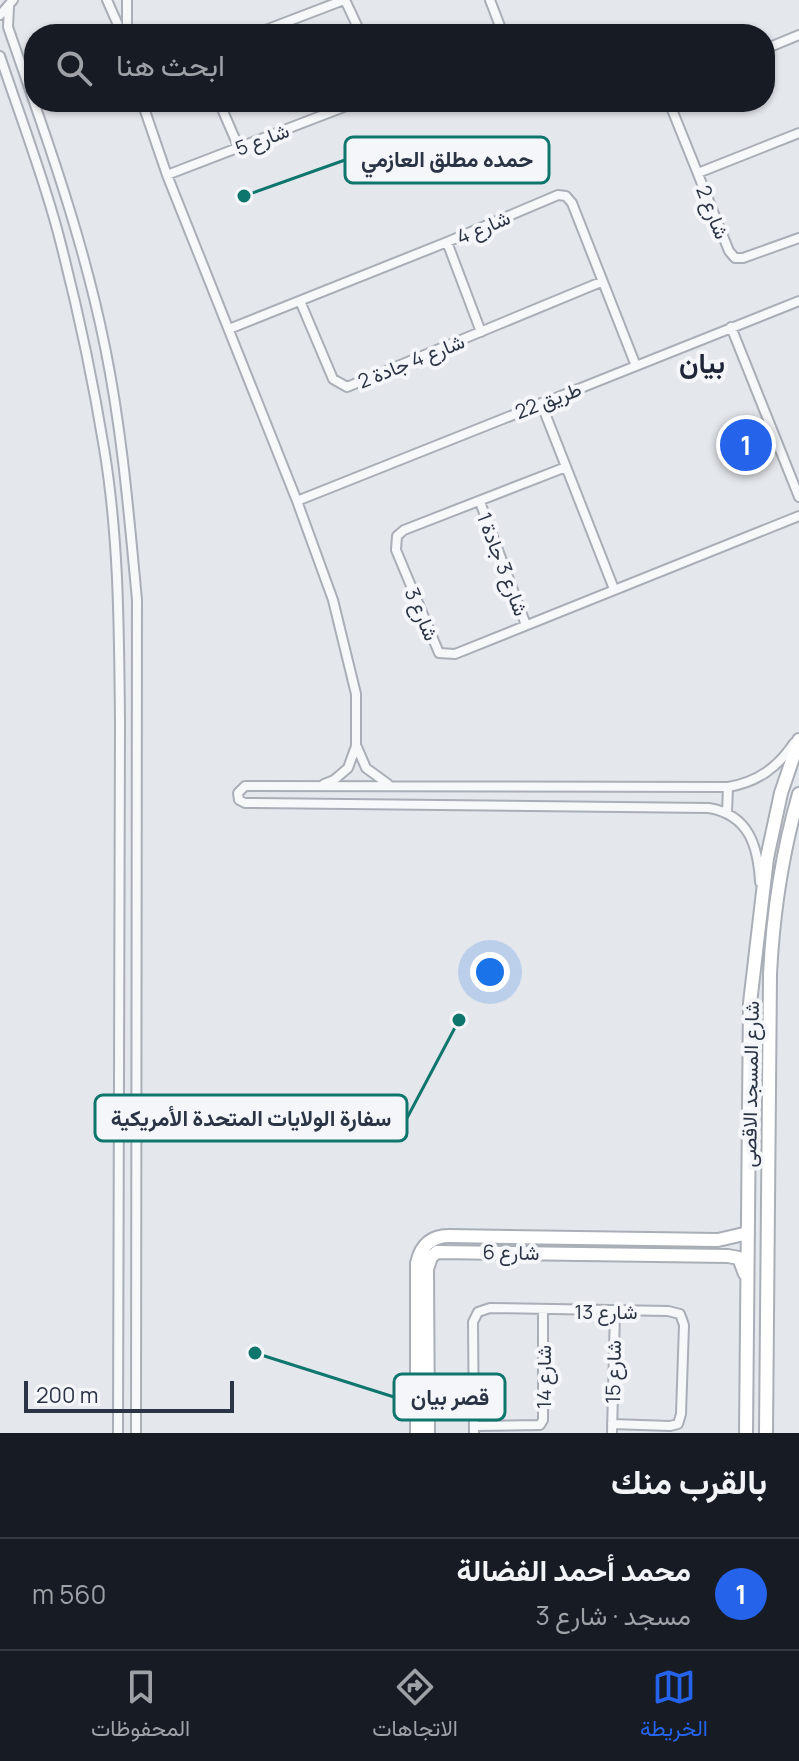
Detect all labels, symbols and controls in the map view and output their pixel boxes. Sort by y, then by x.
search box [24,24,775,112]
text: ابحث هنا [116,44,225,85]
icon: search [52,46,96,90]
street label: شارع 5 [231,116,293,163]
callout: حمده مطلق العازمي [345,137,549,183]
text: حمده مطلق العازمي [361,144,533,178]
street label: شارع 2 [689,181,736,243]
street label: شارع 4 [452,204,514,251]
street label: شارع 4 جادة 2 [354,327,469,396]
district label: بيان [679,343,725,381]
street label: طريق 22 [511,375,585,425]
pin: 1 [720,415,772,475]
street label: شارع 3 جادة 1 [470,508,535,620]
street label: شارع 3 [398,583,445,645]
your location [470,952,510,992]
street label: شارع المسجد الاقصى [735,1000,766,1168]
callout: سفارة الولايات المتحدة الأمريكية [95,1095,407,1141]
text: سفارة الولايات المتحدة الأمريكية [111,1103,391,1133]
street label: شارع 6 [482,1238,540,1267]
street label: شارع 13 [574,1298,638,1326]
street label: شارع 15 [599,1340,628,1404]
street label: شارع 14 [530,1345,558,1409]
callout: قصر بيان [394,1374,505,1420]
scale bar [24,1377,234,1413]
text: 200 m [36,1380,98,1410]
text: قصر بيان [411,1382,489,1412]
text: بالقرب منك [611,1458,767,1504]
text: محمد أحمد الفضالة [456,1549,691,1590]
text: 560 m [32,1576,106,1612]
text: 1 [735,1576,747,1612]
text: مسجد · شارع 3 [535,1597,691,1633]
tab: المحفوظات [91,1665,190,1748]
tab: الاتجاهات [372,1665,458,1748]
tab: الخريطة [640,1665,708,1748]

